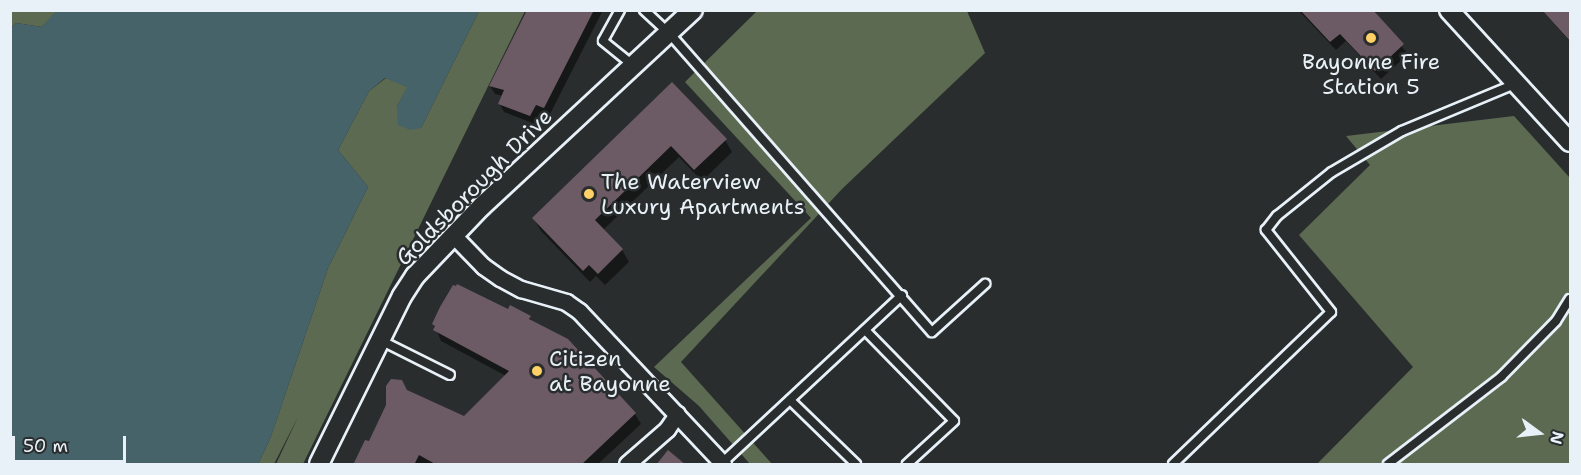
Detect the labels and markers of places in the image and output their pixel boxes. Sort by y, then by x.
marker: Bayonne Fire Station 5 [1364,31,1378,45]
place label: Bayonne Fire Station 5 [1302,48,1440,100]
place label: The Waterview Luxury Apartments [601,168,805,220]
marker: The Waterview Luxury Apartments [582,187,596,201]
place label: Citizen at Bayonne [549,345,671,396]
marker: Citizen at Bayonne [530,364,544,378]

